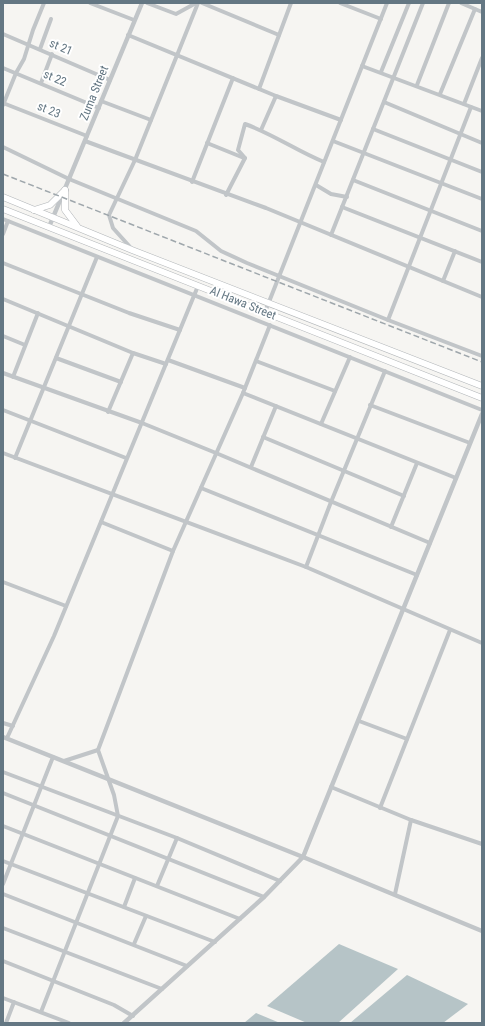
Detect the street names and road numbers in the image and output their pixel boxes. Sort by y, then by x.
street label: st 21 [47,36,75,58]
street label: Zuma Street [77,63,111,122]
street label: st 22 [41,67,69,89]
street label: st 23 [35,99,63,121]
street label: Al Hawa Street [208,283,279,323]

